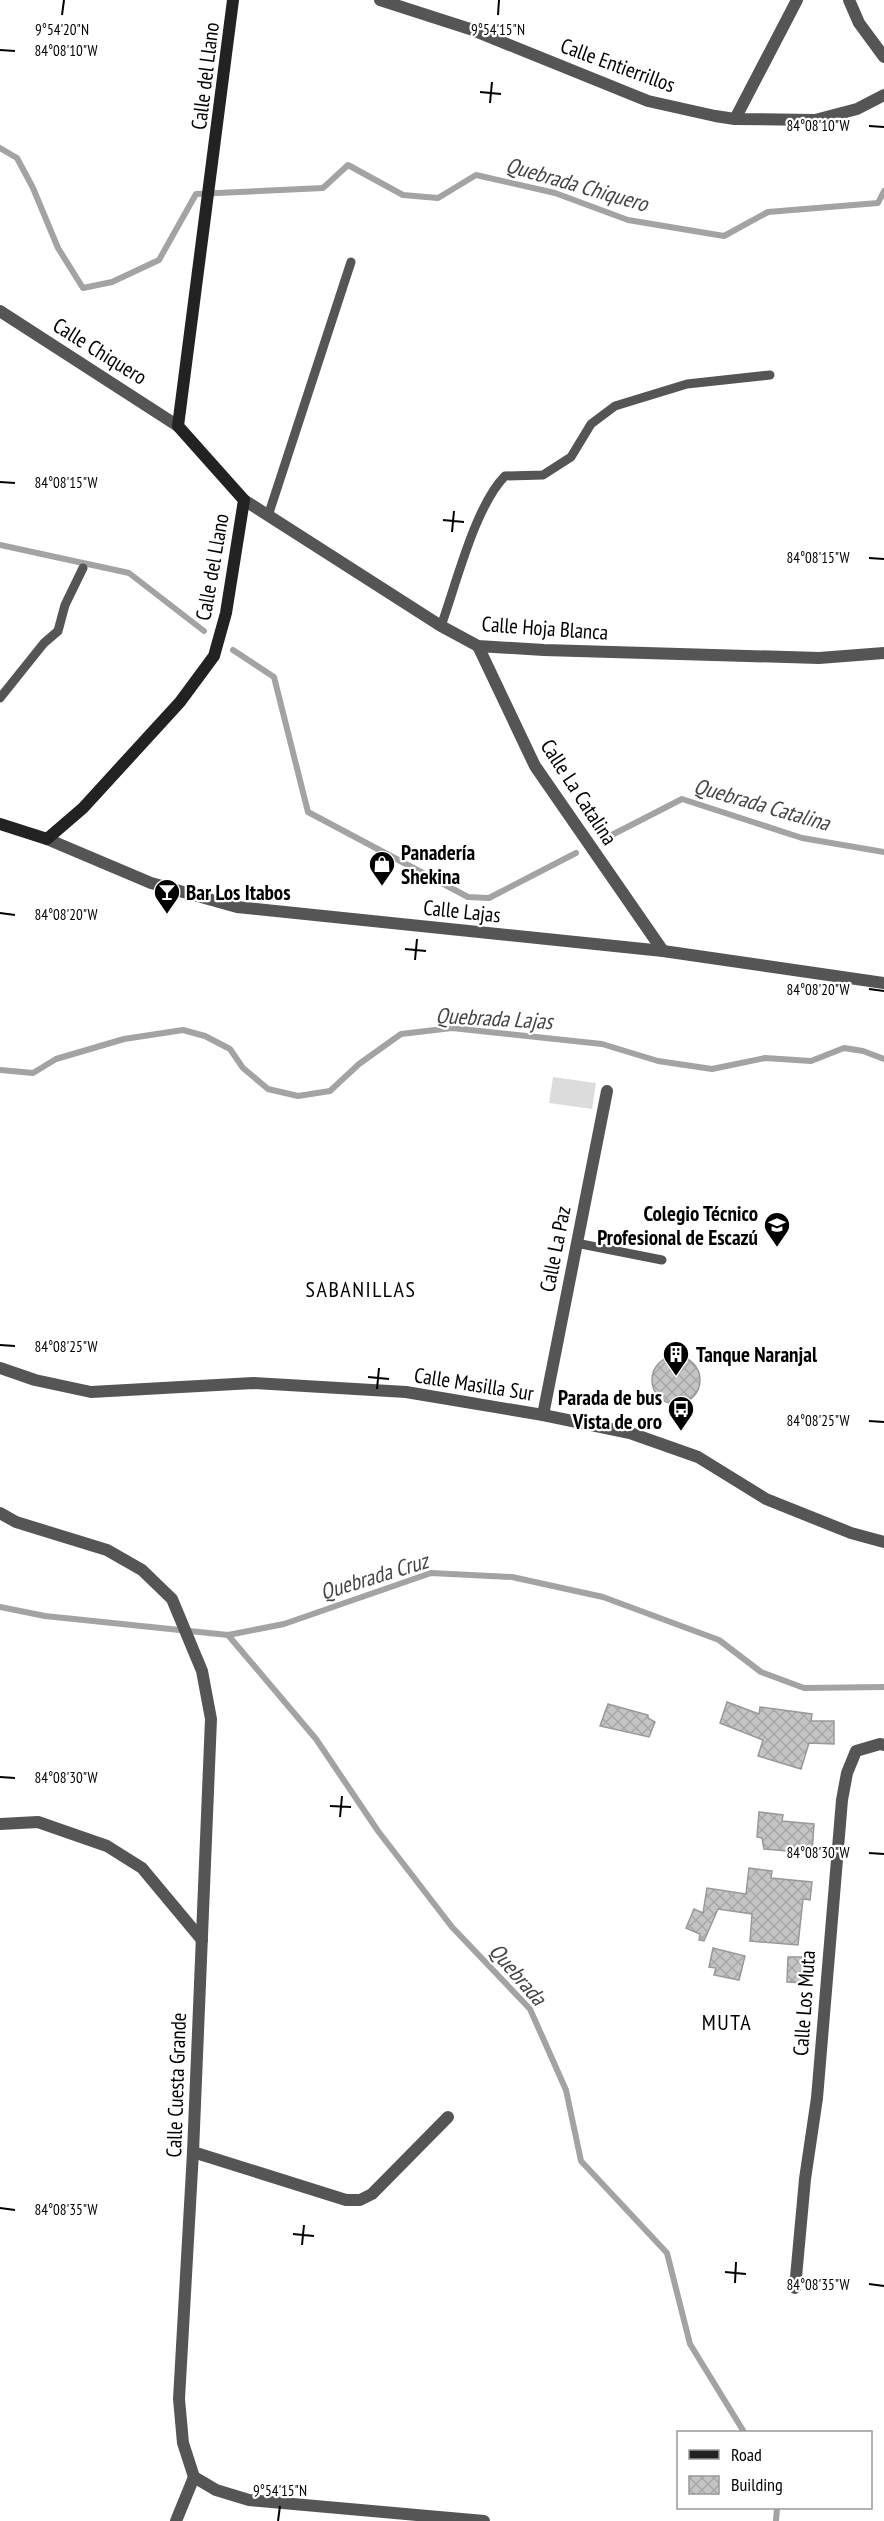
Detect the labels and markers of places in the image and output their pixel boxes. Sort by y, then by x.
place label: Panadería Shekina [401,839,476,890]
shop icon: Panadería Shekina [367,849,397,887]
bar icon: Bar Los Itabos [152,877,182,915]
place label: Bar Los Itabos [186,879,291,906]
place label: Colegio Técnico Profesional de Escazú [597,1200,758,1251]
school or university icon: Colegio Técnico Profesional de Escazú [762,1210,792,1248]
building icon: Tanque Naranjal [661,1339,691,1377]
place label: Tanque Naranjal [696,1341,818,1368]
place label: Parada de bus Vista de oro [558,1384,662,1435]
bus stop icon: Parada de bus Vista de oro [666,1394,696,1432]

